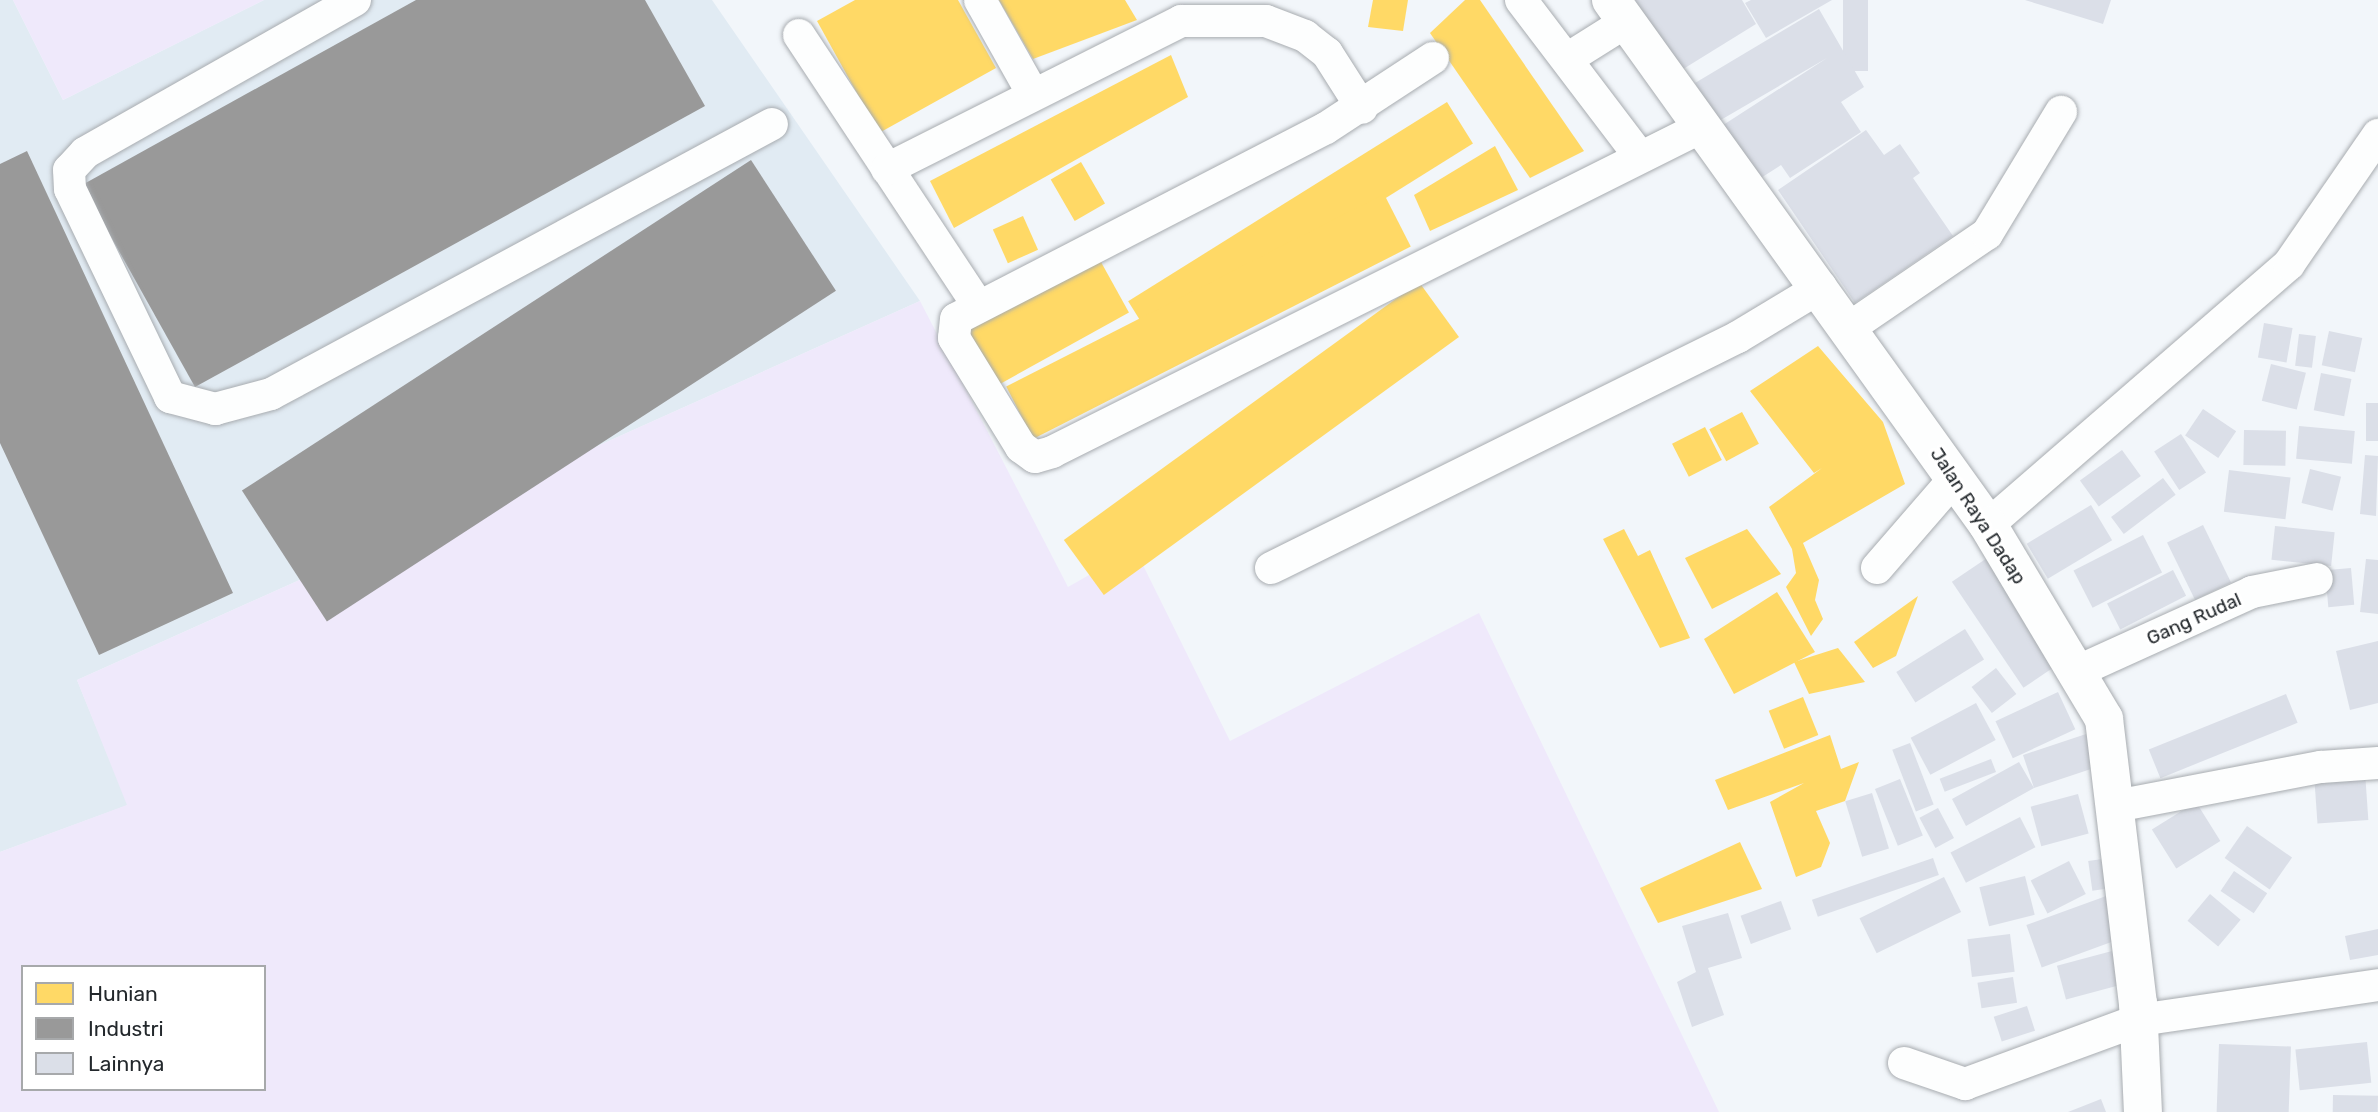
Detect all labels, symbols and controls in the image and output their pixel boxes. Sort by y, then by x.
street label: Jalan Raya Dadap [1925,443,2031,589]
street label: Gang Rudal [2143,588,2245,650]
legend [21,965,266,1091]
text: Hunian [88,981,158,1006]
text: Industri [88,1016,164,1041]
text: Lainnya [88,1051,164,1076]

